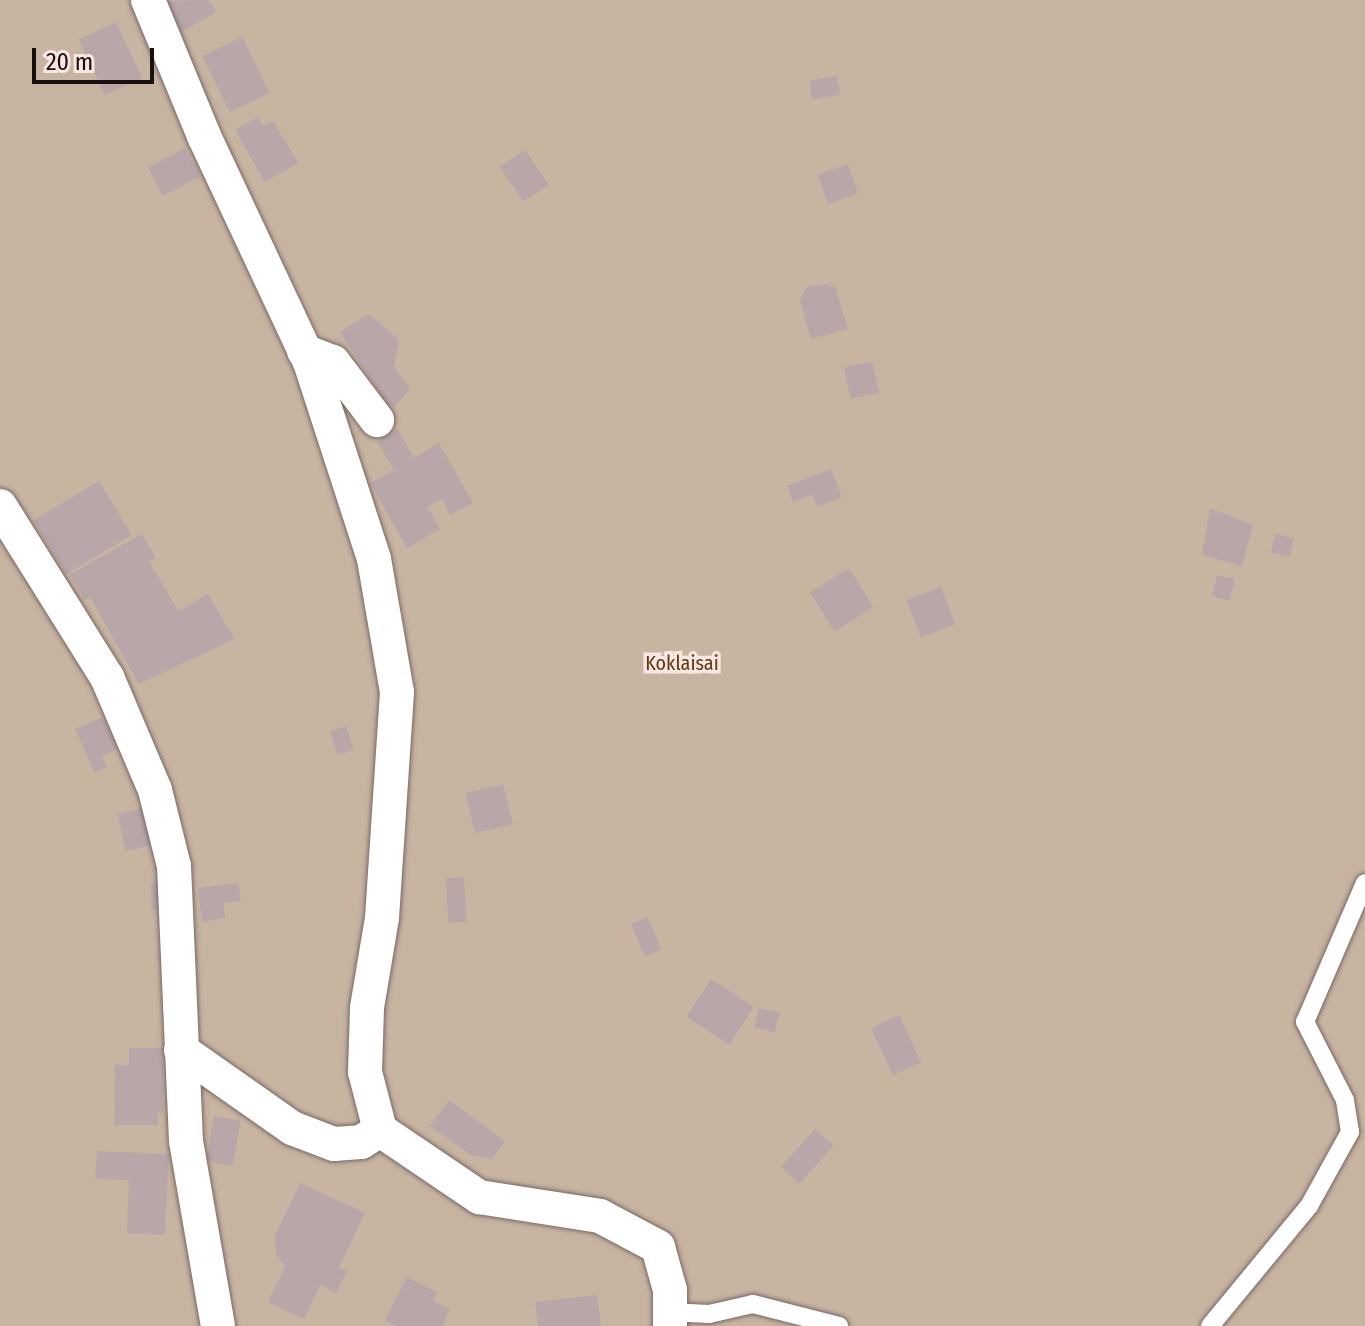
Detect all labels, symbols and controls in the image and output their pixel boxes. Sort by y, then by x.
scale bar [36,32,158,82]
text: 20 m [46,48,93,76]
park label: Koklaisai [645,651,719,675]

